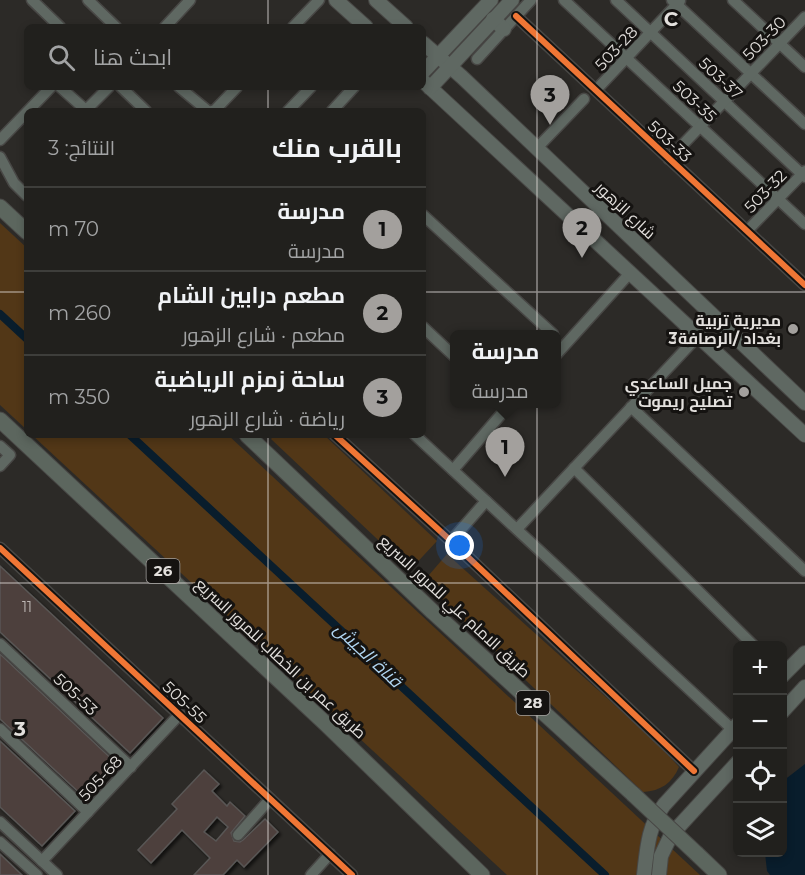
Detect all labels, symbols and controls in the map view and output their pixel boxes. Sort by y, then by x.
text: C [664,7,679,31]
street label: 503-30 [739,12,790,64]
street label: 503-28 [591,22,642,74]
search box [24,24,426,90]
icon: search [45,41,78,74]
text: ابحث هنا [93,44,172,71]
street label: 503-37 [695,53,746,103]
pin: 3 [530,76,570,125]
street label: 503-35 [669,77,720,126]
street label: 503-33 [644,117,695,166]
text: بالقرب منك [272,132,402,164]
text: النتائج: 3 [48,136,115,160]
street label: 503-32 [740,166,790,217]
street label: شارع الزهور [590,177,660,244]
text: مدرسة [278,198,345,225]
pin: 2 [562,208,602,258]
text: 70 m [48,217,99,241]
text: 1 [379,217,386,241]
text: مدرسة [288,239,345,263]
text: مطعم درابين الشام [158,282,345,309]
text: 260 m [48,301,111,325]
text: 2 [377,301,388,325]
place label: مديرية تربية بغداد /الرصافة3 [668,311,781,348]
marker: مديرية تربية بغداد /الرصافة3 [786,322,800,336]
text: مطعم · شارع الزهور [182,323,345,347]
popup [450,330,561,408]
text: مدرسة [472,338,539,365]
text: ساحة زمزم الرياضية [155,366,345,393]
place label: جميل الساعدي تصليح ريموت [625,374,733,412]
text: مدرسة [472,379,529,403]
text: 350 m [48,385,110,409]
text: 3 [377,385,388,409]
marker: جميل الساعدي تصليح ريموت [737,385,751,399]
text: رياضة · شارع الزهور [190,407,345,431]
pin: 1 [486,428,524,477]
street label: طريق الامام علي للمرور السريع [372,531,534,684]
your location [445,531,474,560]
road number: 26 [146,559,180,583]
street label: طريق عمر بن الخطاب للمرور السريع [190,574,370,744]
house number: 11 [22,598,32,616]
water label: قناة الجيش [329,618,407,693]
map controls [733,641,787,857]
button: + [733,641,787,695]
street label: 505-53 [50,669,101,719]
street label: 505-55 [159,677,210,727]
road number: 28 [516,691,550,715]
button: − [733,695,787,749]
text: 3 [13,717,26,741]
button: locate [733,749,787,803]
street label: 505-68 [75,752,126,805]
button: layers [733,803,787,857]

